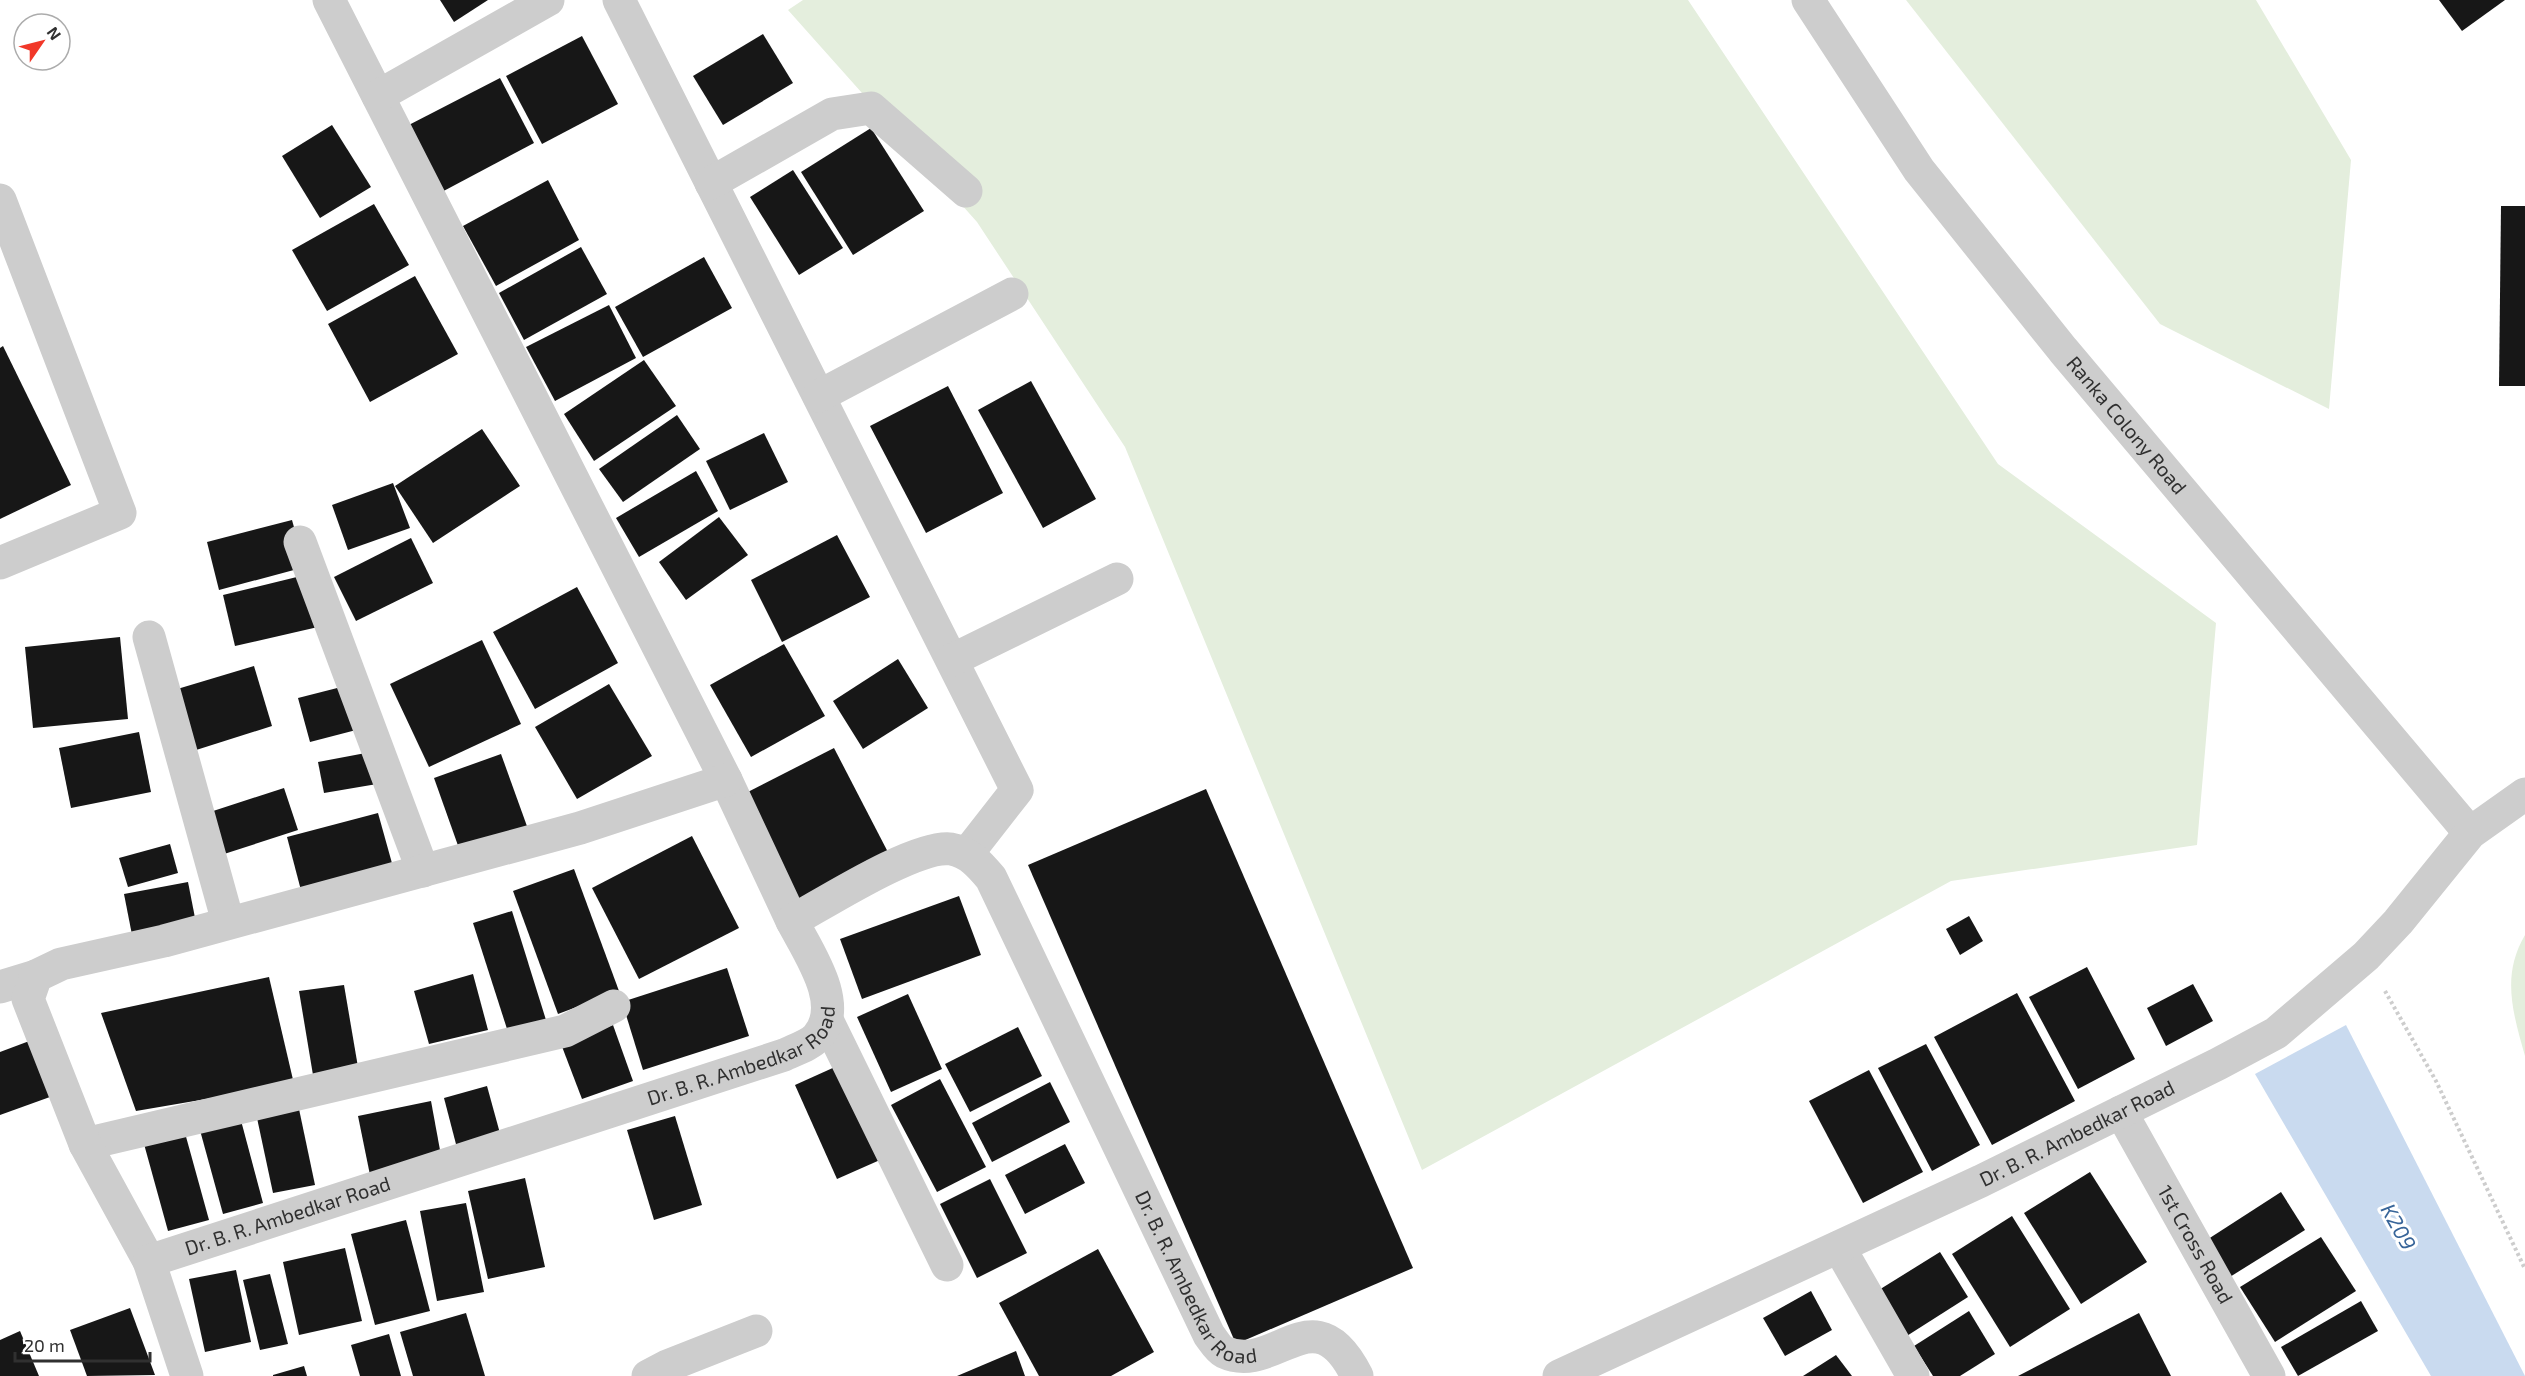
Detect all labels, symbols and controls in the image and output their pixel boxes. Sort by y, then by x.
north arrow [12,12,72,72]
text: N [44,23,66,43]
street label: Ranka Colony Road [2062,351,2192,499]
street label: Dr. B. R. Ambedkar Road [644,1005,839,1110]
street label: Dr. B. R. Ambedkar Road [1975,1074,2178,1191]
street label: Dr. B. R. Ambedkar Road [182,1170,393,1260]
street label: 1st Cross Road [2154,1181,2239,1307]
street label: Dr. B. R. Ambedkar Road [1131,1186,1258,1368]
water label: K209 [2377,1199,2422,1254]
scale bar [15,1325,150,1363]
text: 20 m [24,1334,65,1356]

